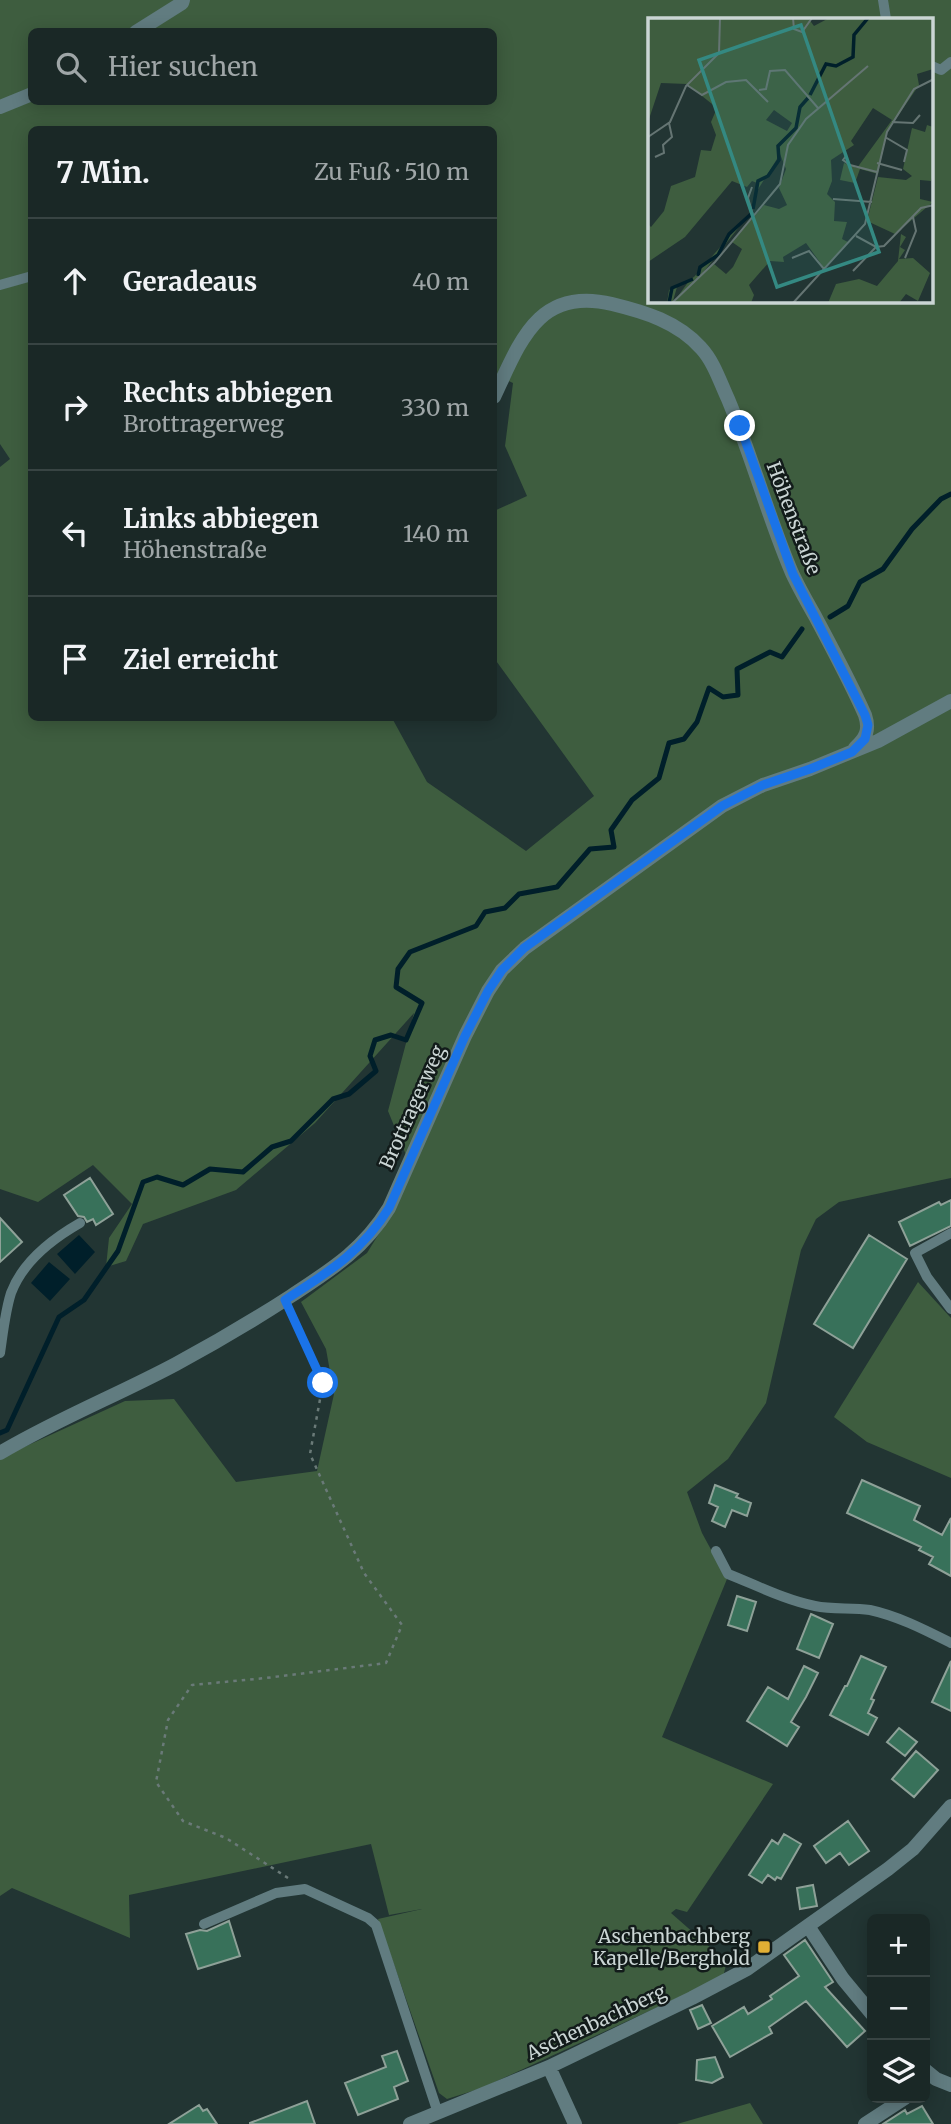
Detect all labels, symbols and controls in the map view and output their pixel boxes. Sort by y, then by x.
inset map [648,18,934,303]
search box [28,28,497,105]
icon: search [52,48,90,86]
text: Hier suchen [108,50,258,83]
text: 7 Min. [56,153,150,191]
text: Zu Fuß · 510 m [314,157,469,186]
icon: ahead [56,262,94,300]
text: Geradeaus [123,265,257,298]
text: 40 m [412,267,469,296]
text: Rechts abbiegen [123,376,333,409]
icon: right [56,388,94,426]
text: 330 m [401,393,469,422]
text: Brottragerweg [123,409,284,438]
route end [724,410,755,441]
street label: Höhenstraße [762,458,827,578]
text: Links abbiegen [123,502,319,535]
icon: left [56,514,94,552]
text: 140 m [403,519,469,548]
text: Höhenstraße [123,535,267,564]
icon: arrive [56,640,94,678]
text: Ziel erreicht [123,643,278,676]
street label: Brottragerweg [374,1041,450,1173]
route start [307,1367,338,1398]
map controls [867,1914,930,2103]
button: + [867,1914,930,1977]
place label: Aschenbachberg Kapelle/Berghold [593,1924,750,1970]
marker: Aschenbachberg Kapelle/Berghold [756,1939,772,1955]
button: − [867,1977,930,2040]
street label: Aschenbachberg [521,1979,670,2065]
button: layers [867,2040,930,2103]

